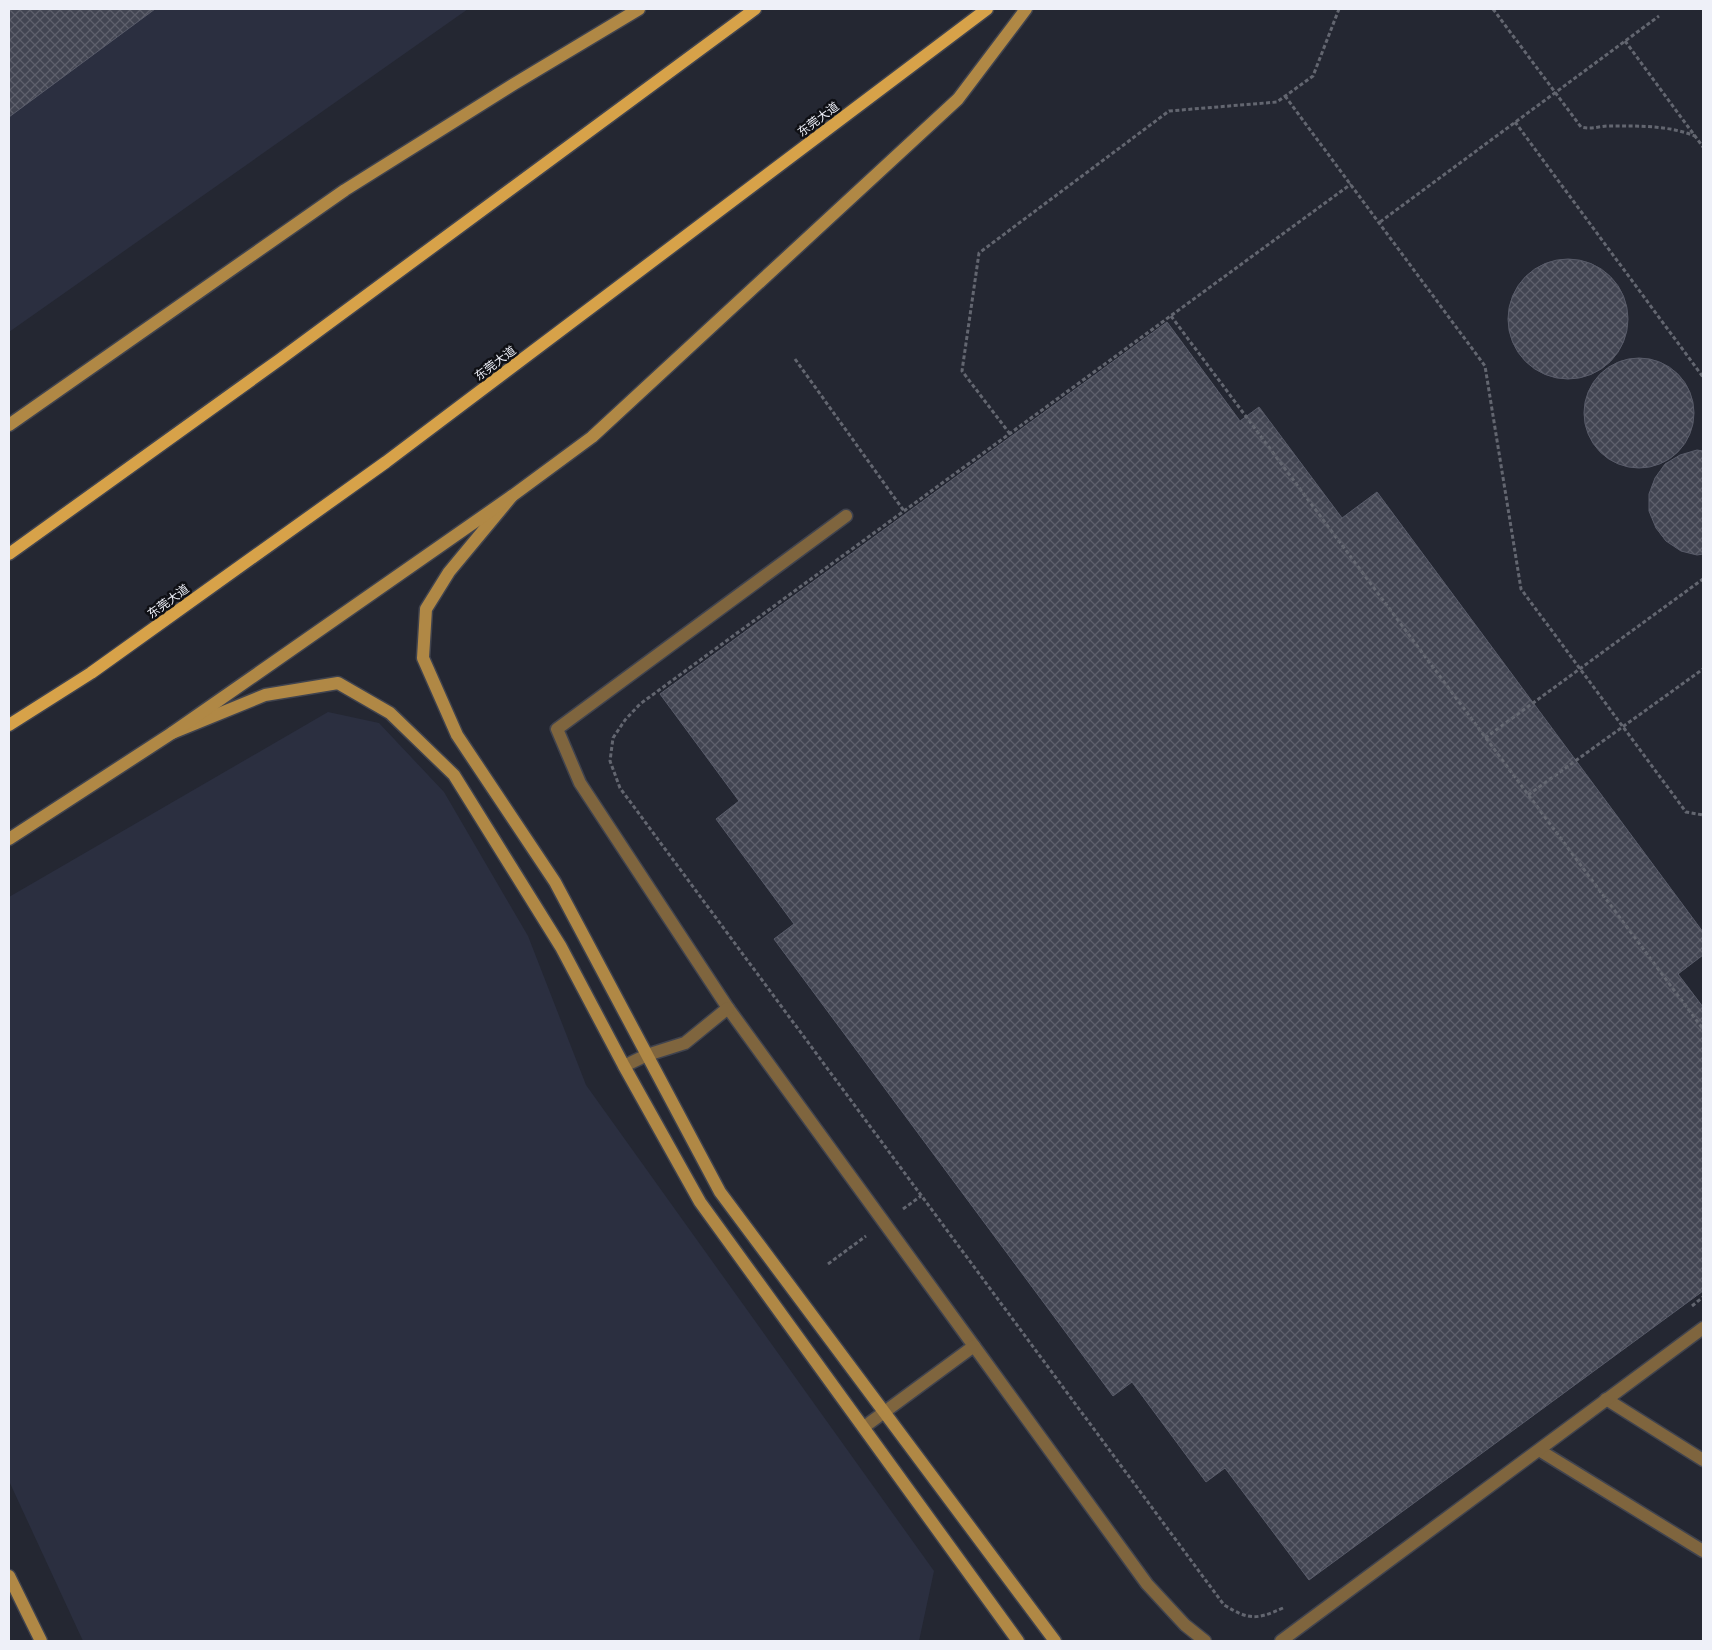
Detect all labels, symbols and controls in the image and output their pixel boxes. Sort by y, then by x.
street label: 东莞大道 [794,99,842,139]
street label: 东莞大道 [471,343,519,383]
street label: 东莞大道 [144,581,192,621]

